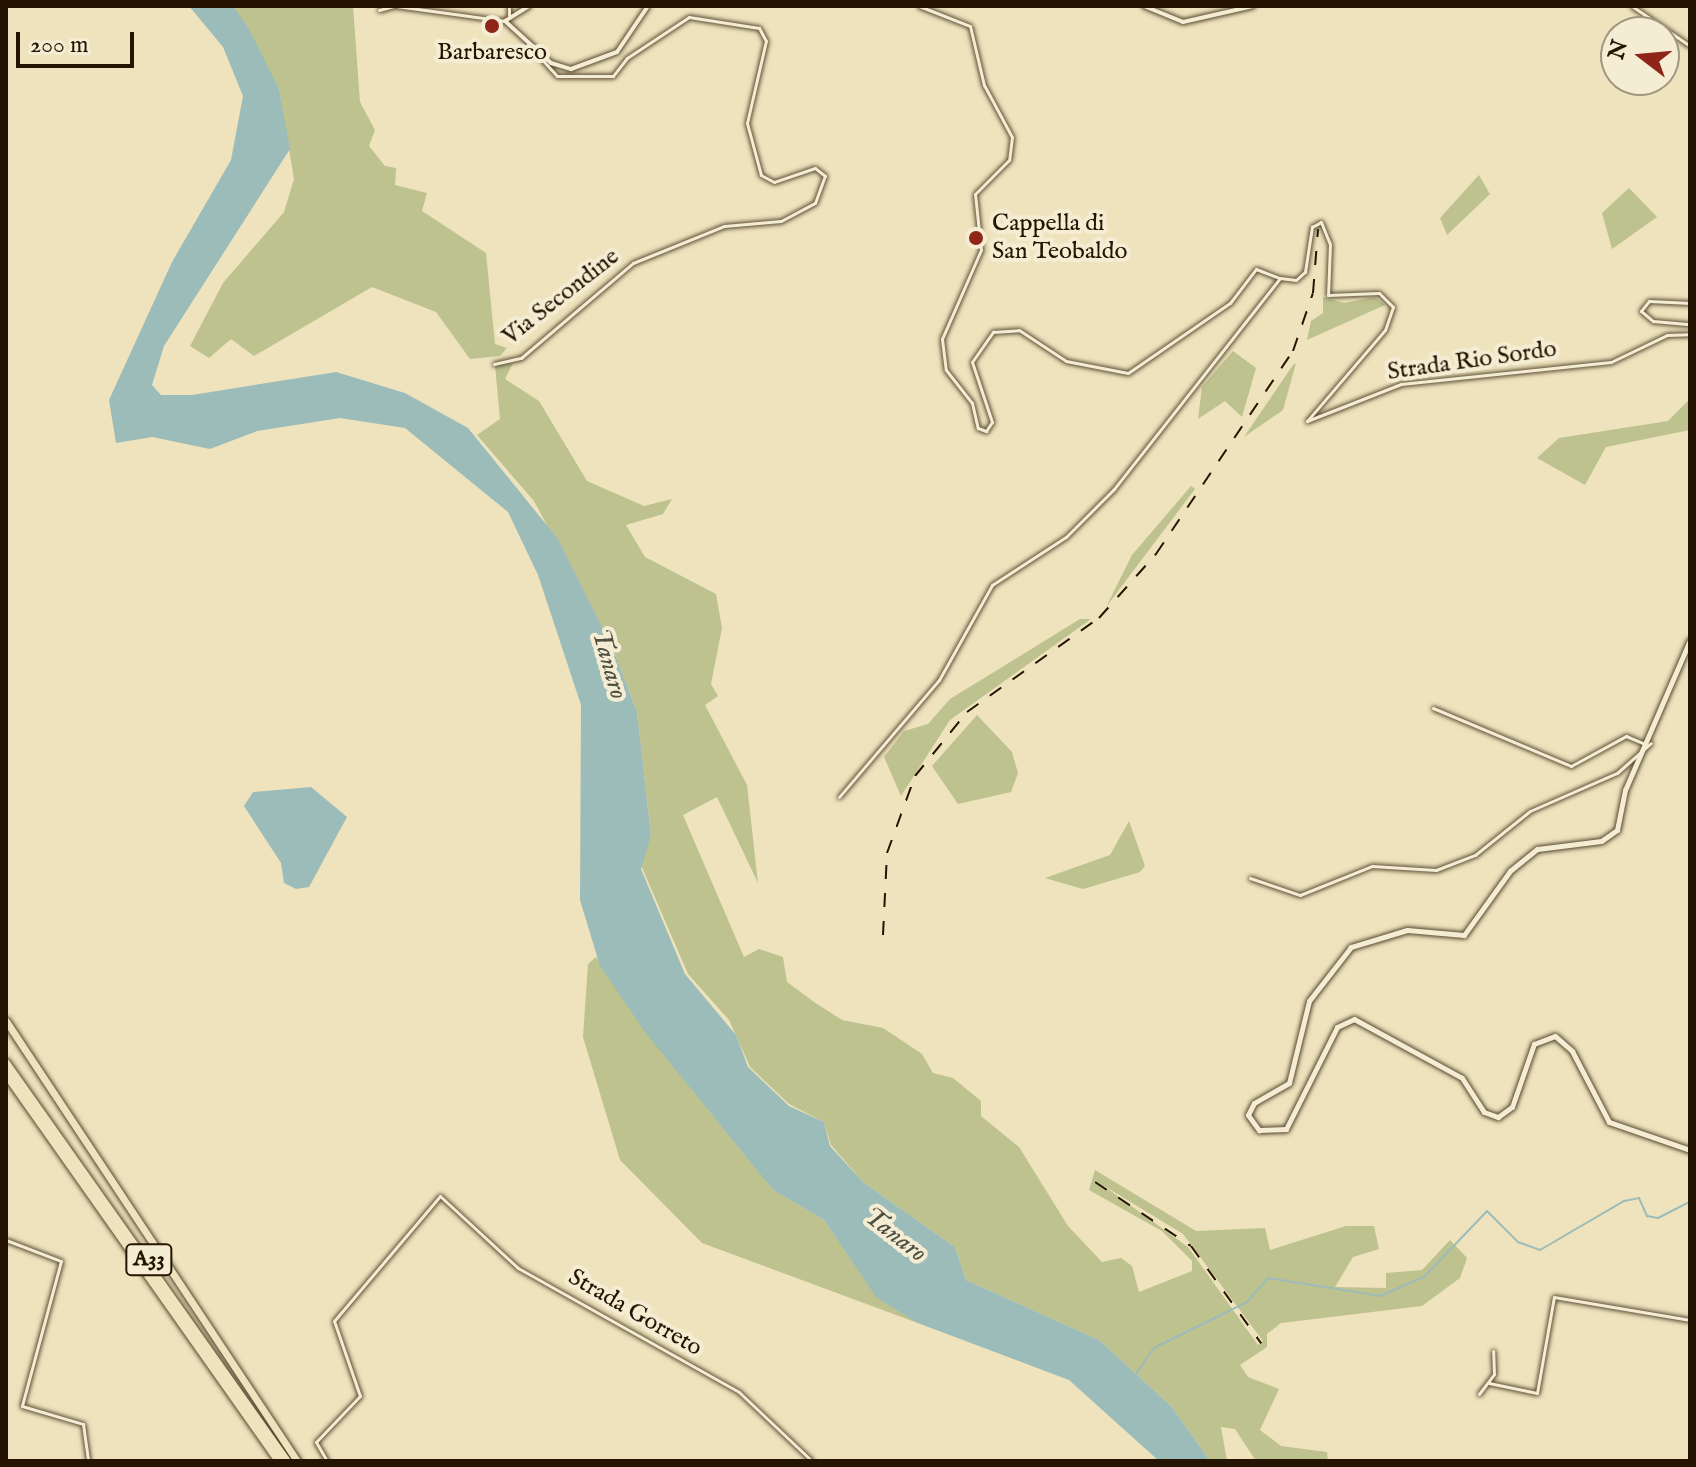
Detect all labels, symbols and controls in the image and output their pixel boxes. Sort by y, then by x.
scale bar [20,16,138,66]
north arrow [1600,16,1680,96]
marker: Barbaresco [483,17,501,35]
text: 200 m [30,30,89,61]
text: N [1603,37,1635,63]
place label: Barbaresco [437,39,547,67]
place label: Cappella di San Teobaldo [992,210,1127,266]
marker: Cappella di San Teobaldo [967,229,985,247]
street label: Via Secondine [497,243,625,351]
street label: Strada Rio Sordo [1386,335,1558,387]
water label: Tanaro [584,625,634,703]
water label: Tanaro [857,1201,933,1269]
road number: A33 [125,1242,173,1278]
street label: Strada Gorreto [563,1263,707,1363]

